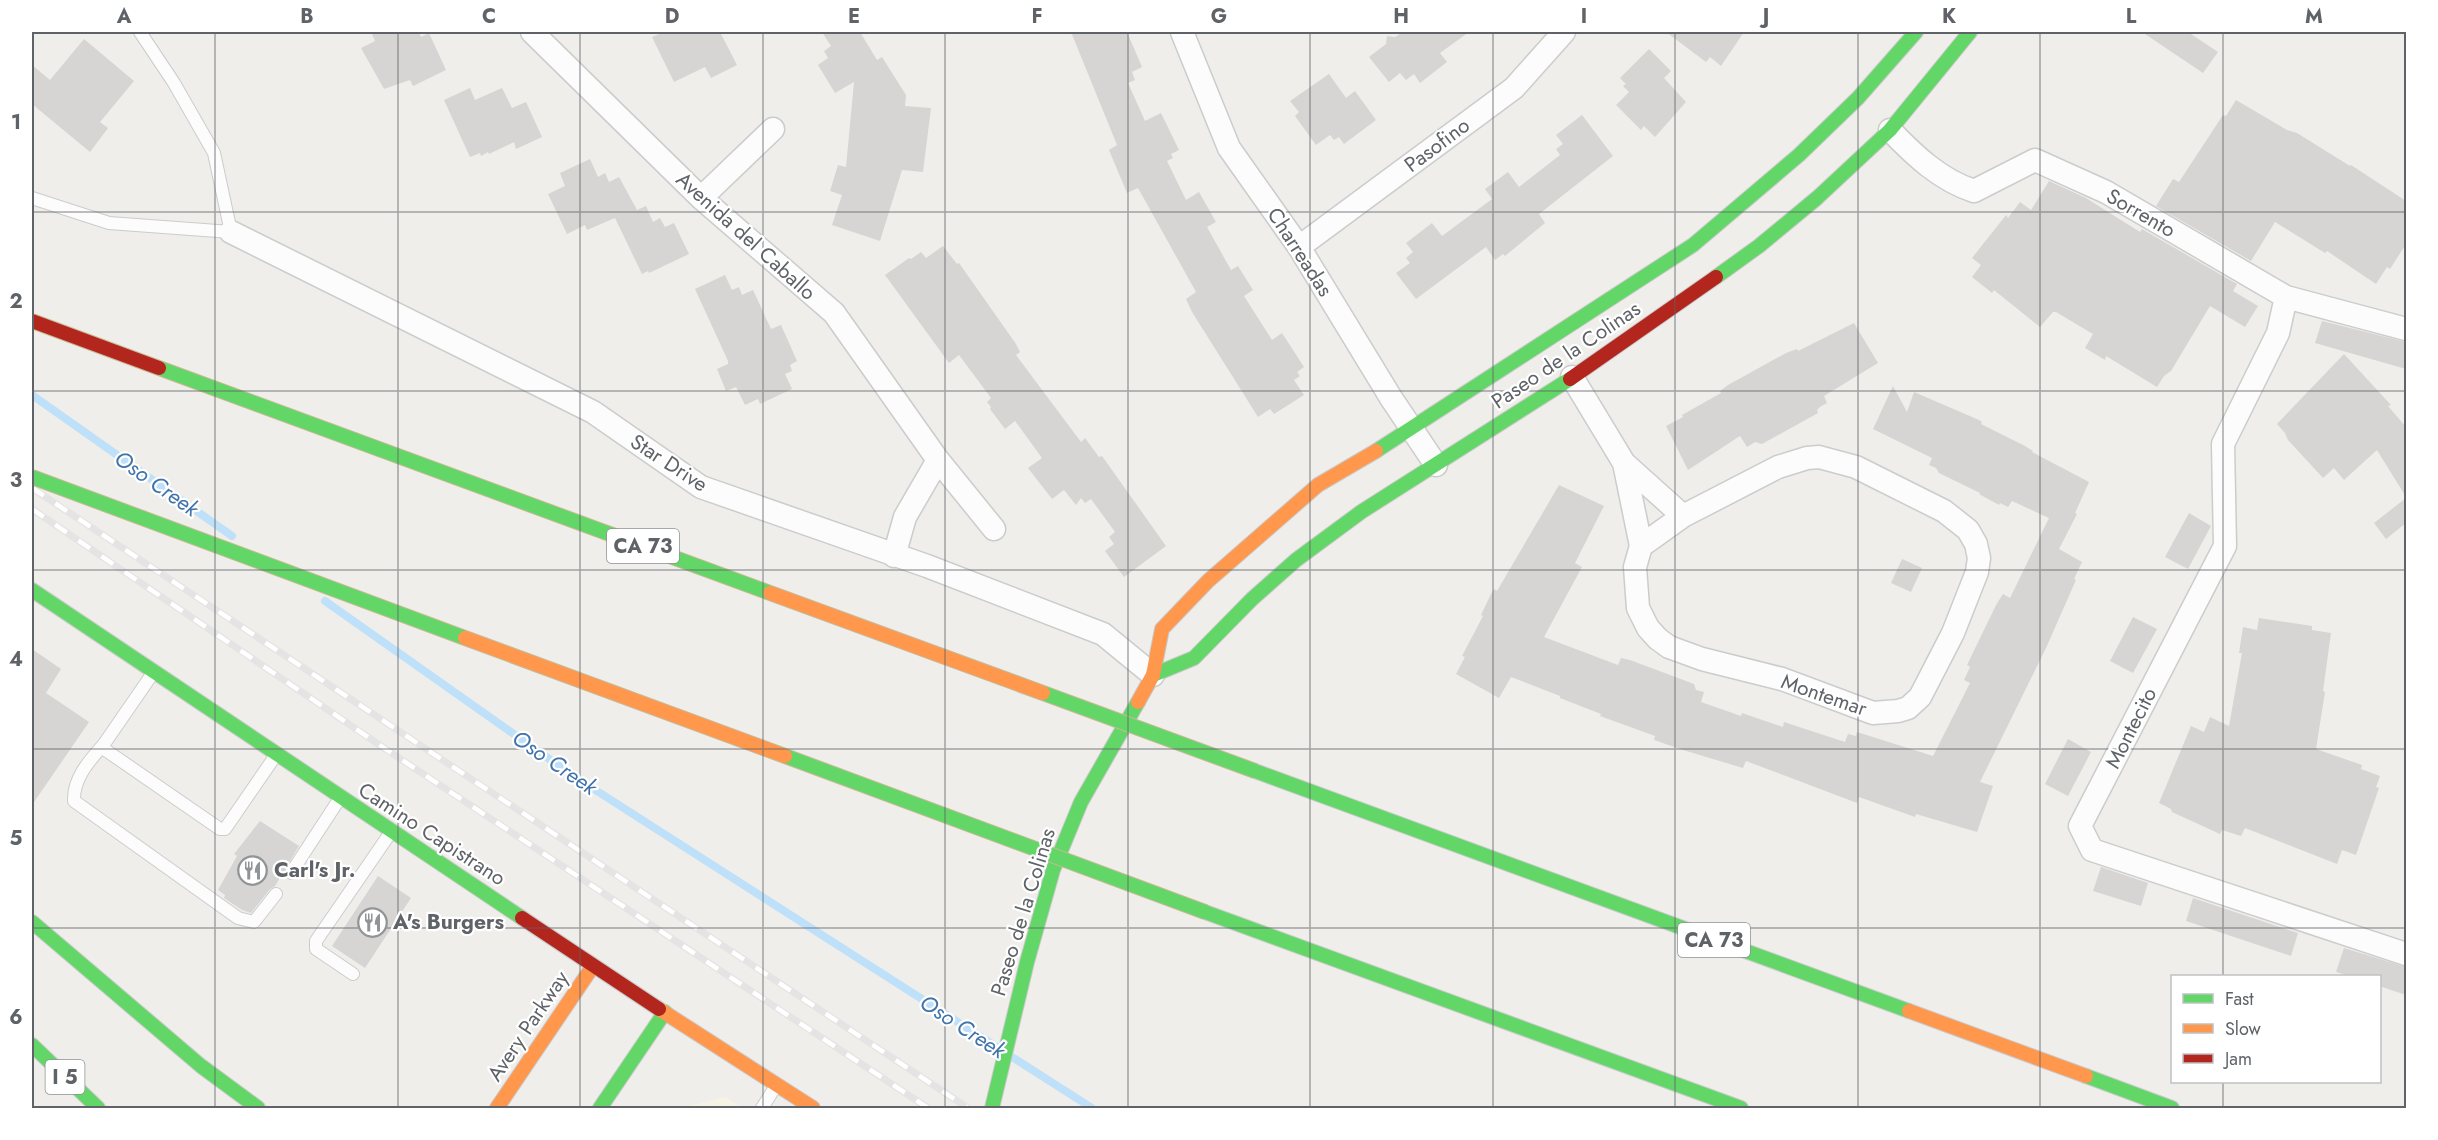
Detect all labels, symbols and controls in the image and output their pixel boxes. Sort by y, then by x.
text: A [116,2,132,31]
text: B [300,2,314,31]
text: C [482,2,496,31]
text: D [665,2,679,31]
text: E [848,2,860,31]
text: F [1031,2,1043,31]
text: G [1211,2,1227,31]
text: H [1393,2,1409,31]
text: I [1581,2,1587,31]
text: J [1759,2,1769,31]
text: K [1942,2,1956,31]
text: L [2126,2,2137,31]
text: M [2305,2,2323,31]
text: 1 [11,108,21,137]
street label: Pasofino [1398,110,1476,180]
street label: Avenida del Caballo [669,165,823,307]
street label: Sorrento [2101,181,2181,245]
street label: Charreadas [1260,201,1340,303]
text: 2 [9,287,23,316]
street label: Paseo de la Colinas [1485,294,1647,416]
street label: Star Drive [624,427,714,499]
water label: Oso Creek [108,442,207,525]
text: 3 [10,466,22,495]
road number: CA 73 [607,529,679,563]
text: 4 [9,645,23,674]
street label: Montemar [1777,666,1872,724]
street label: Montecito [2098,682,2164,774]
water label: Oso Creek [506,722,605,803]
street label: Camino Capistrano [352,775,512,893]
text: 5 [10,824,23,853]
street label: Paseo de la Colinas [983,824,1063,1000]
restaurant icon: Carl's Jr. [237,854,269,886]
place label: Carl's Jr. [274,855,356,885]
restaurant icon: A's Burgers [356,906,388,938]
place label: A's Burgers [392,907,505,937]
road number: CA 73 [1678,923,1750,957]
street label: Avery Parkway [480,964,576,1087]
legend [2171,975,2381,1083]
water label: Oso Creek [914,986,1014,1067]
text: Fast [2225,986,2254,1012]
text: 6 [9,1003,23,1032]
text: Slow [2225,1016,2262,1042]
text: Jam [2223,1046,2252,1072]
road number: I 5 [46,1060,84,1094]

